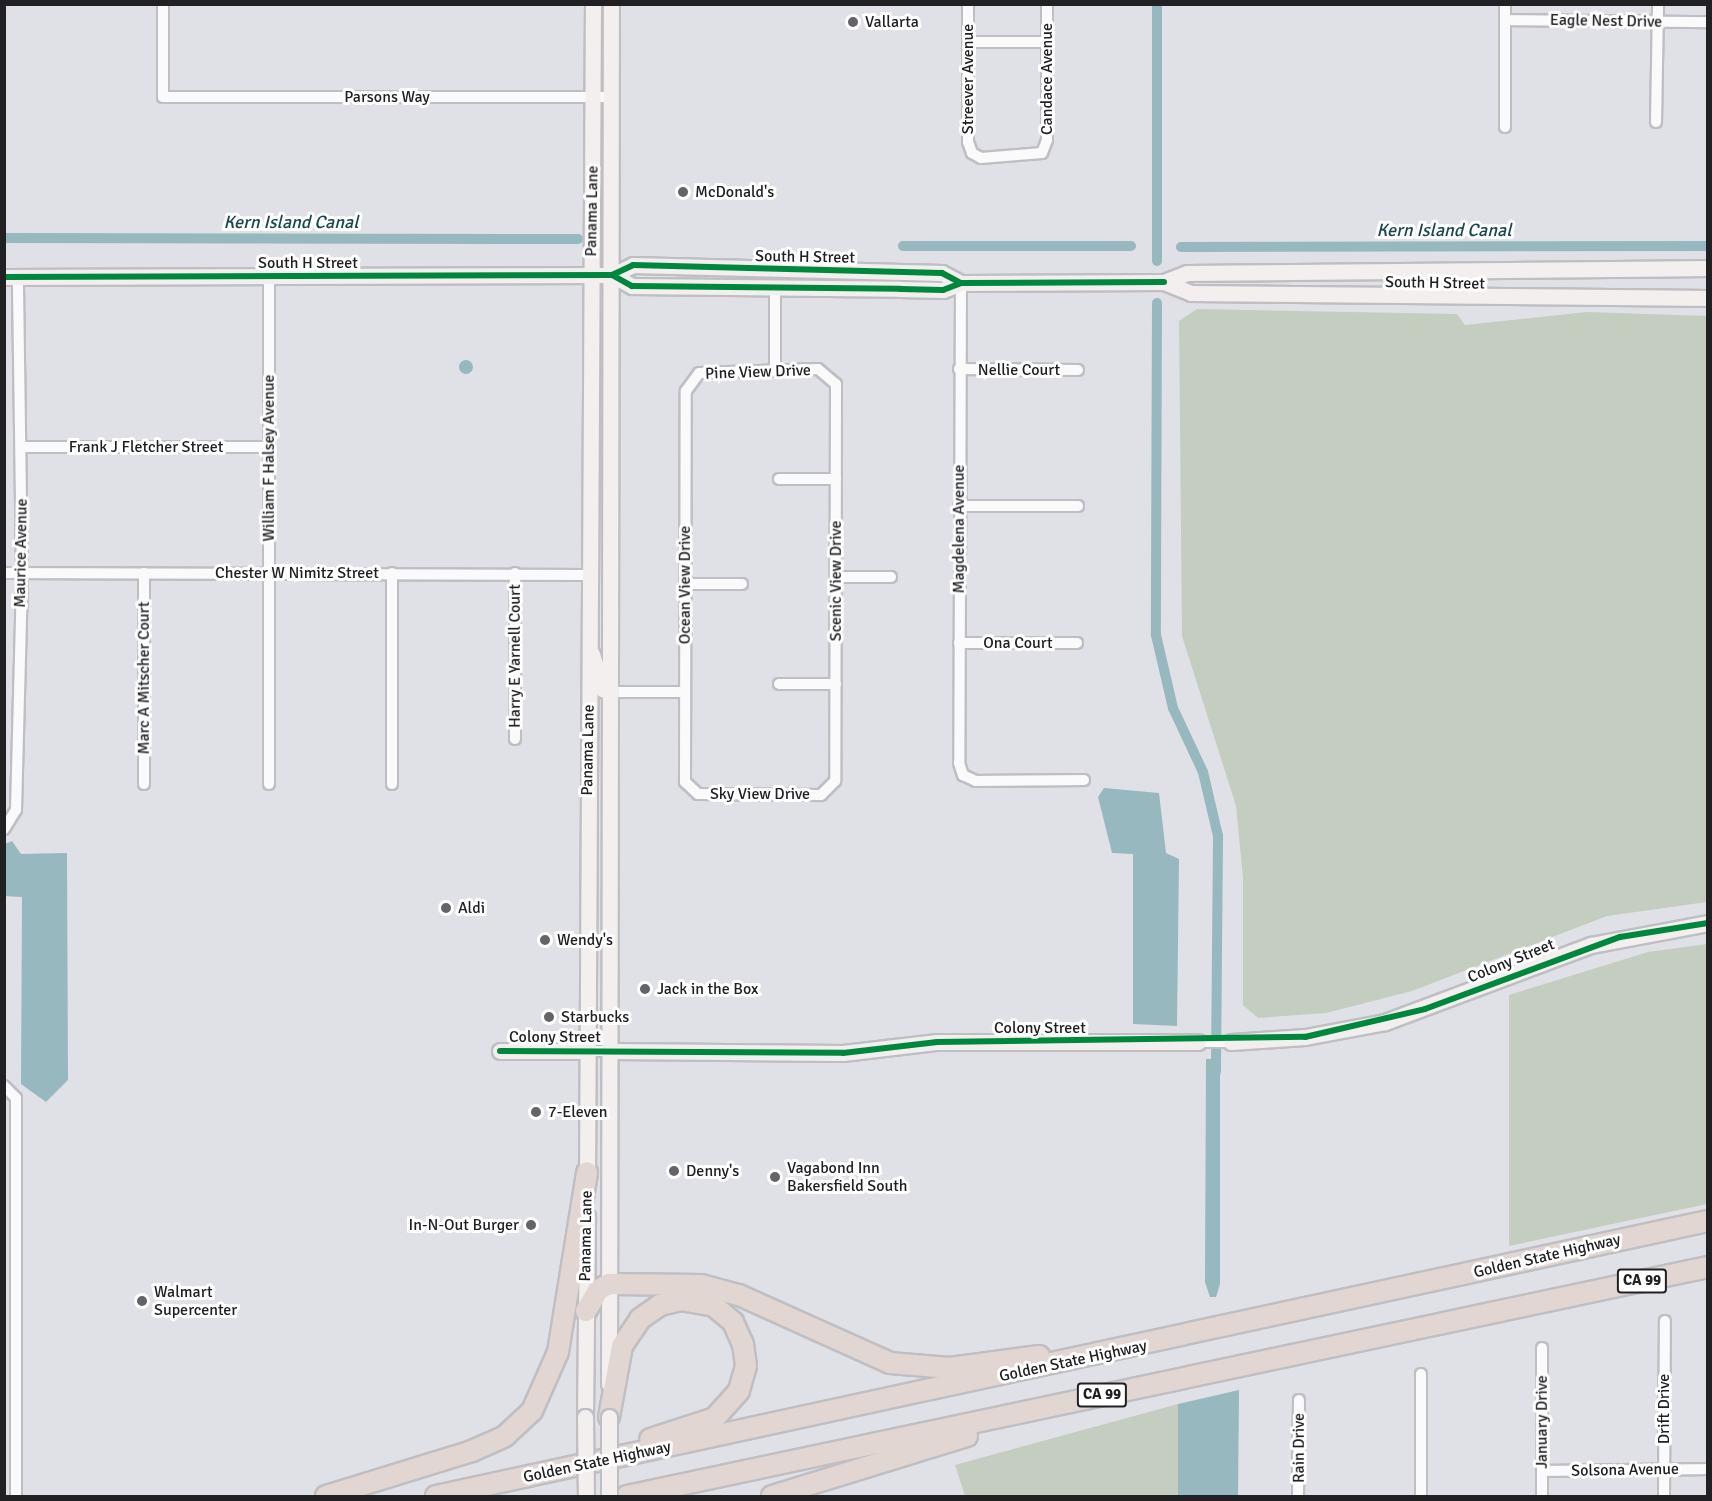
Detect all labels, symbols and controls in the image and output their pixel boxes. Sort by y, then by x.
street label: Eagle Nest Drive [1550,10,1662,32]
place label: Vallarta [865,12,919,32]
marker: Vallarta [846,15,860,29]
street label: Candace Avenue [1037,23,1057,135]
street label: Streever Avenue [958,24,978,134]
street label: Parsons Way [344,87,430,107]
street label: Panama Lane [582,165,602,257]
place label: McDonald's [695,182,774,202]
marker: McDonald's [676,185,690,199]
water label: Kern Island Canal [224,211,358,233]
water label: Kern Island Canal [1377,219,1511,241]
street label: South H Street [755,247,855,267]
street label: South H Street [258,253,358,273]
street label: South H Street [1385,273,1485,293]
street label: Nellie Court [978,360,1060,380]
street label: Pine View Drive [705,361,811,383]
street label: William F Halsey Avenue [259,374,279,542]
street label: Frank J Fletcher Street [69,437,223,457]
street label: Magdelena Avenue [949,465,969,593]
street label: Maurice Avenue [10,498,32,608]
street label: Scenic View Drive [826,521,846,641]
street label: Ocean View Drive [675,526,695,644]
street label: Chester W Nimitz Street [215,563,379,583]
street label: Harry E Yarnell Court [505,584,525,728]
street label: Marc A Mitscher Court [134,602,154,754]
street label: Ona Court [983,633,1053,653]
street label: Panama Lane [578,704,598,796]
street label: Sky View Drive [710,784,810,804]
place label: Aldi [458,898,485,918]
marker: Aldi [439,901,453,915]
place label: Wendy's [557,930,613,950]
marker: Wendy's [538,933,552,947]
street label: Colony Street [1465,935,1557,987]
place label: Jack in the Box [657,979,758,999]
marker: Jack in the Box [638,982,652,996]
place label: Starbucks [561,1007,629,1027]
marker: Starbucks [542,1010,556,1024]
street label: Colony Street [994,1018,1086,1038]
street label: Colony Street [509,1027,601,1047]
place label: 7-Eleven [548,1102,607,1122]
marker: 7-Eleven [529,1105,543,1119]
place label: Vagabond Inn Bakersfield South [787,1158,908,1196]
place label: Denny's [686,1161,739,1181]
marker: Denny's [667,1164,681,1178]
marker: Vagabond Inn Bakersfield South [768,1170,782,1184]
street label: Panama Lane [576,1190,596,1282]
place label: In-N-Out Burger [409,1215,519,1235]
marker: In-N-Out Burger [524,1218,538,1232]
street label: Golden State Highway [1472,1230,1622,1282]
road number: CA 99 [1616,1269,1668,1293]
place label: Walmart Supercenter [154,1282,237,1320]
marker: Walmart Supercenter [135,1294,149,1308]
street label: Golden State Highway [998,1336,1148,1386]
street label: Drift Drive [1654,1374,1674,1444]
street label: January Drive [1532,1375,1552,1469]
road number: CA 99 [1076,1383,1128,1407]
street label: Rain Drive [1289,1413,1309,1483]
street label: Golden State Highway [522,1437,672,1487]
street label: Solsona Avenue [1571,1459,1679,1481]

